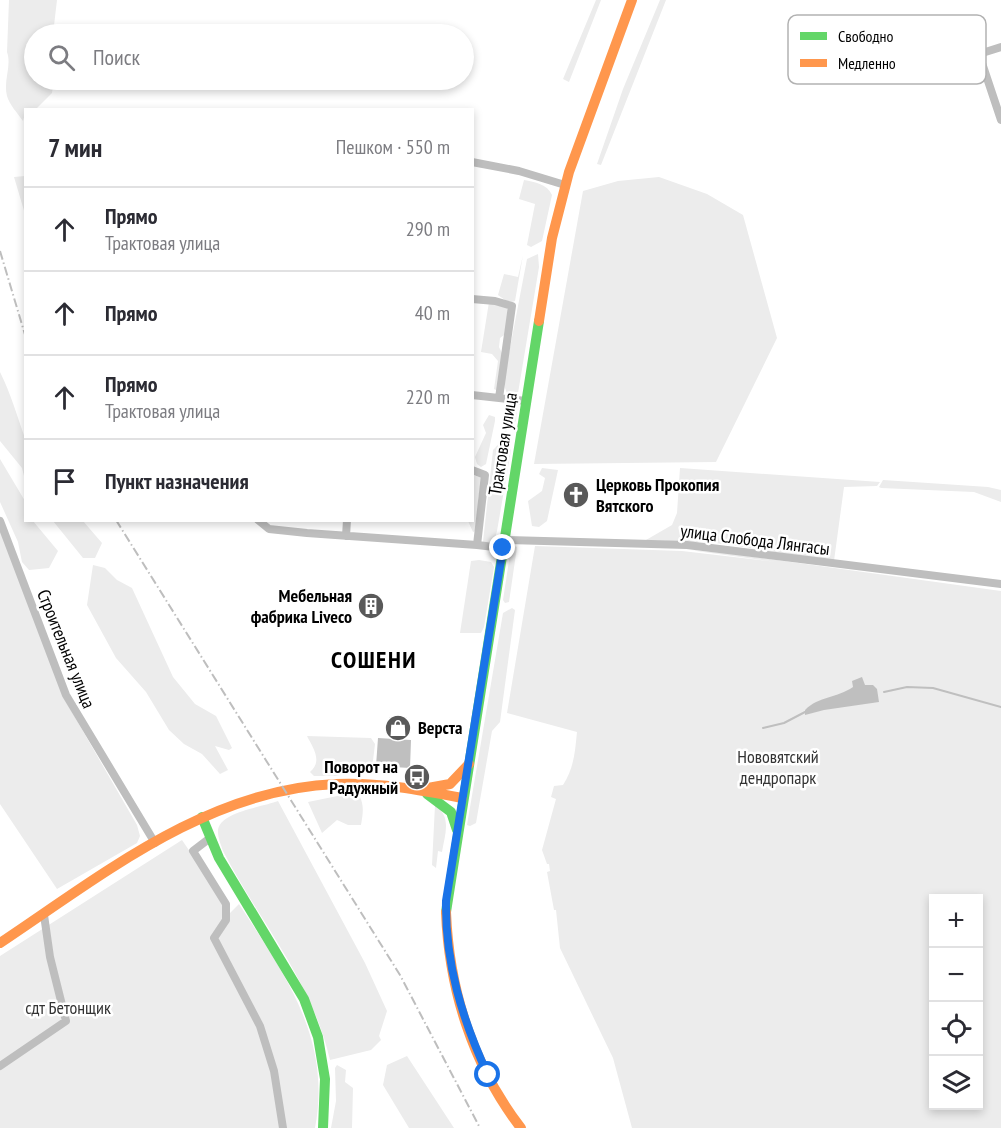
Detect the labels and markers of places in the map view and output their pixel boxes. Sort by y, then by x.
place label: Церковь Прокопия Вятского [596,473,719,517]
church icon: Церковь Прокопия Вятского [561,480,591,510]
place label: Мебельная фабрика Liveco [251,584,352,628]
building icon: Мебельная фабрика Liveco [356,591,386,621]
shop icon: Верста [383,713,413,743]
place label: Верста [418,716,463,739]
place label: Поворот на Радужный [324,755,398,799]
bus stop icon: Поворот на Радужный [402,762,432,792]

